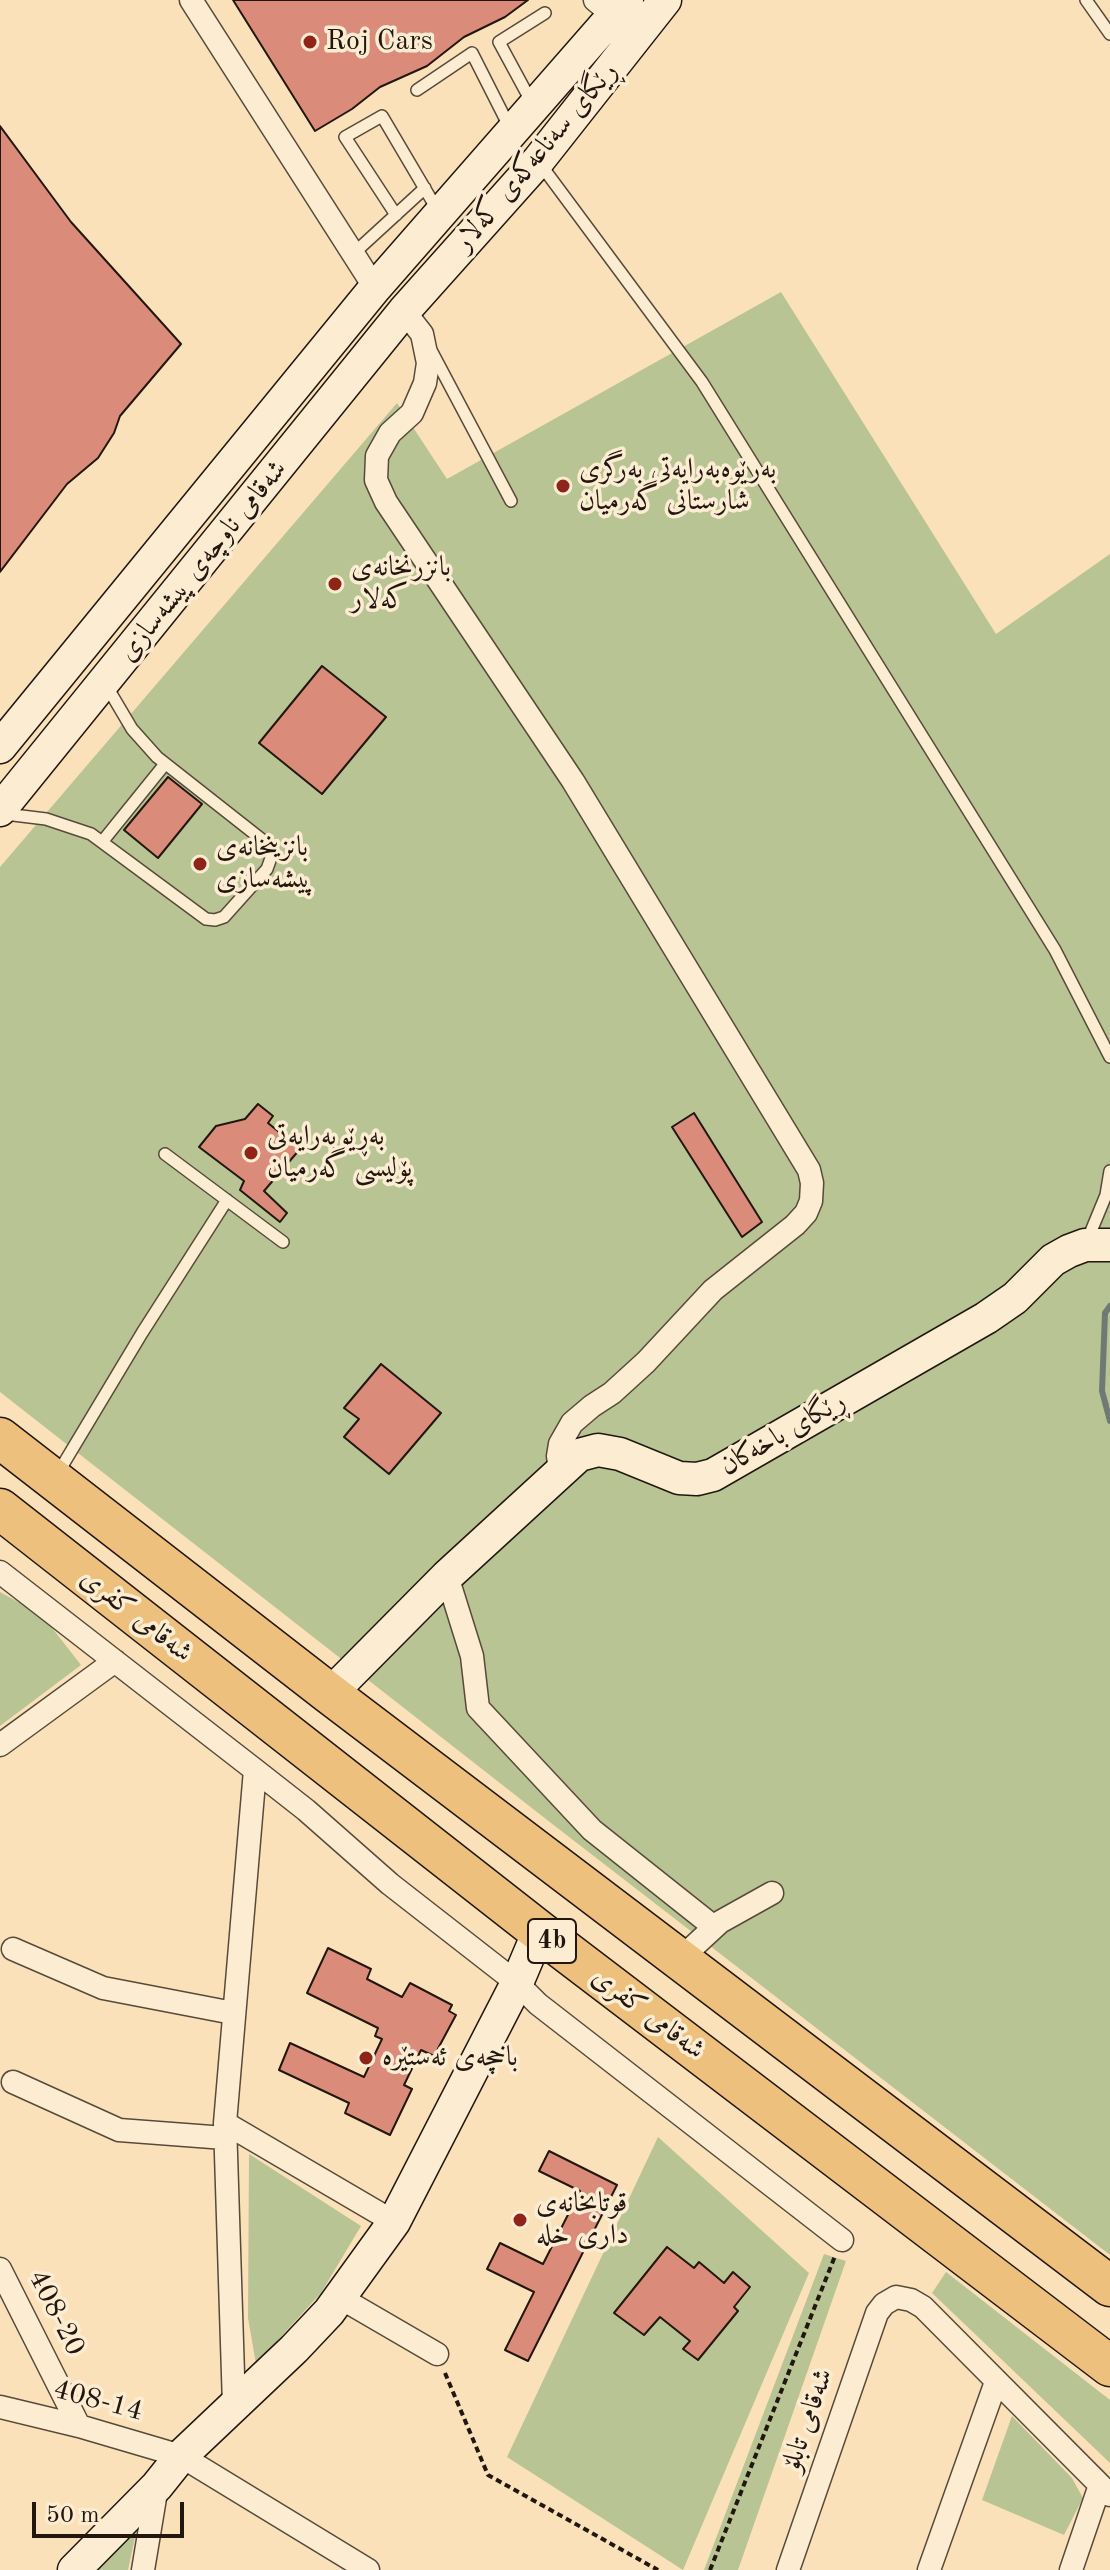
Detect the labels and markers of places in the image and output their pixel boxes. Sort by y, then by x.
place label: Roj Cars [326,25,433,59]
marker: Roj Cars [301,33,319,51]
place label: بەرێوەبەرایەتی بەرگری شارستانی گەرمیان [579,453,776,519]
marker: بەرێوەبەرایەتی بەرگری شارستانی گەرمیان [554,477,572,495]
place label: بانزرنخانەی کەلار [351,551,451,617]
marker: بانزرنخانەی کەلار [326,575,344,593]
place label: بانزینخانەی پیشەسازی [216,831,313,897]
marker: بانزینخانەی پیشەسازی [191,855,209,873]
place label: بەڕێوبەرایەتی پۆلیسی گەرمیان [267,1120,412,1186]
marker: بەڕێوبەرایەتی پۆلیسی گەرمیان [242,1144,260,1162]
place label: باخچەی ئەستێرە [382,2041,518,2075]
marker: باخچەی ئەستێرە [357,2049,375,2067]
place label: قوتابخانەی داری خلە [536,2187,629,2253]
marker: قوتابخانەی داری خلە [511,2211,529,2229]

